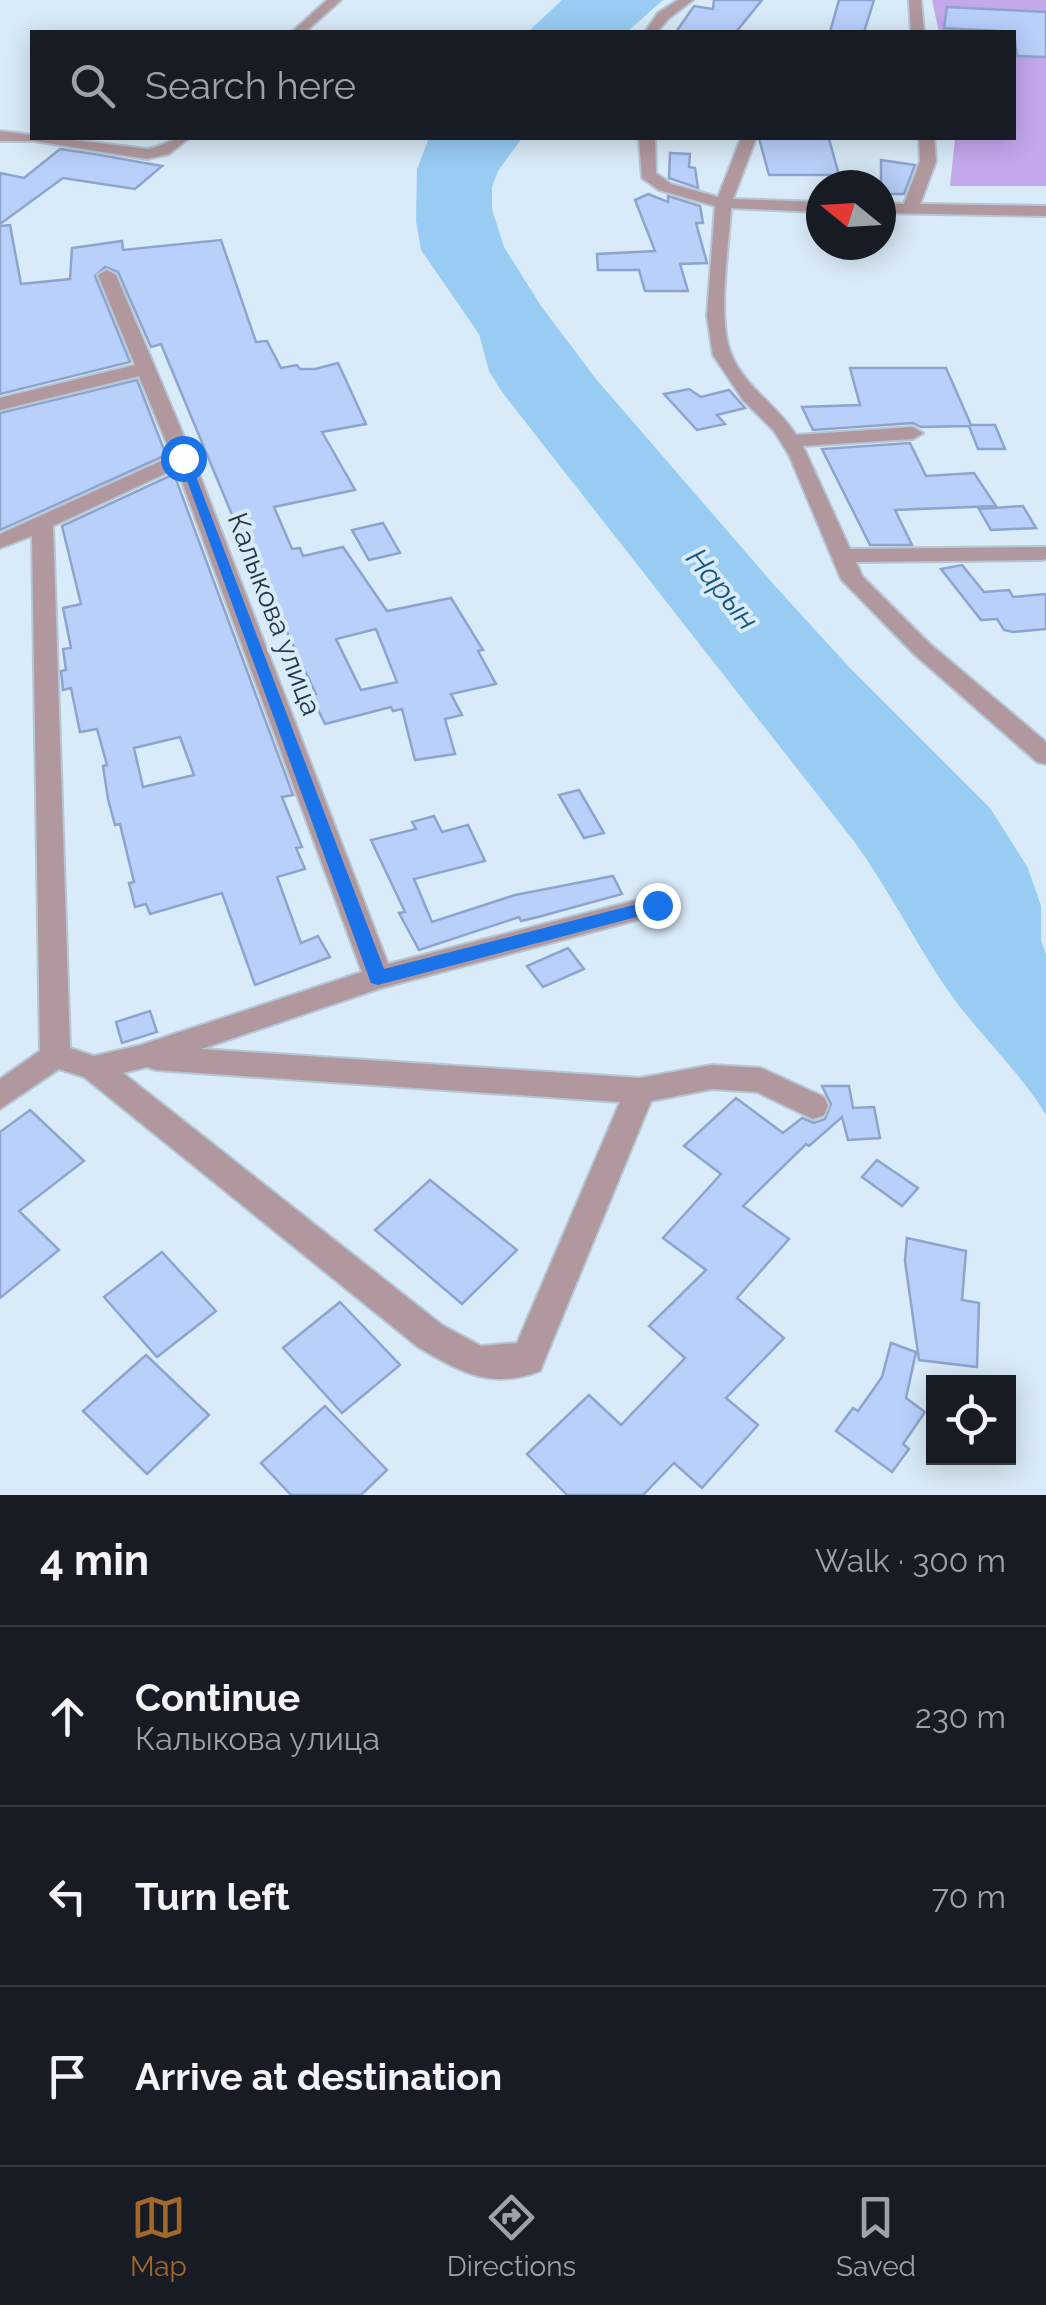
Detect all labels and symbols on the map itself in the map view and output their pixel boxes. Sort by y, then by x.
north arrow [806,170,896,260]
route start [161,436,207,482]
street label: Калыкова улица [221,508,328,720]
water label: Нарын [679,541,766,636]
route end [635,883,681,929]

